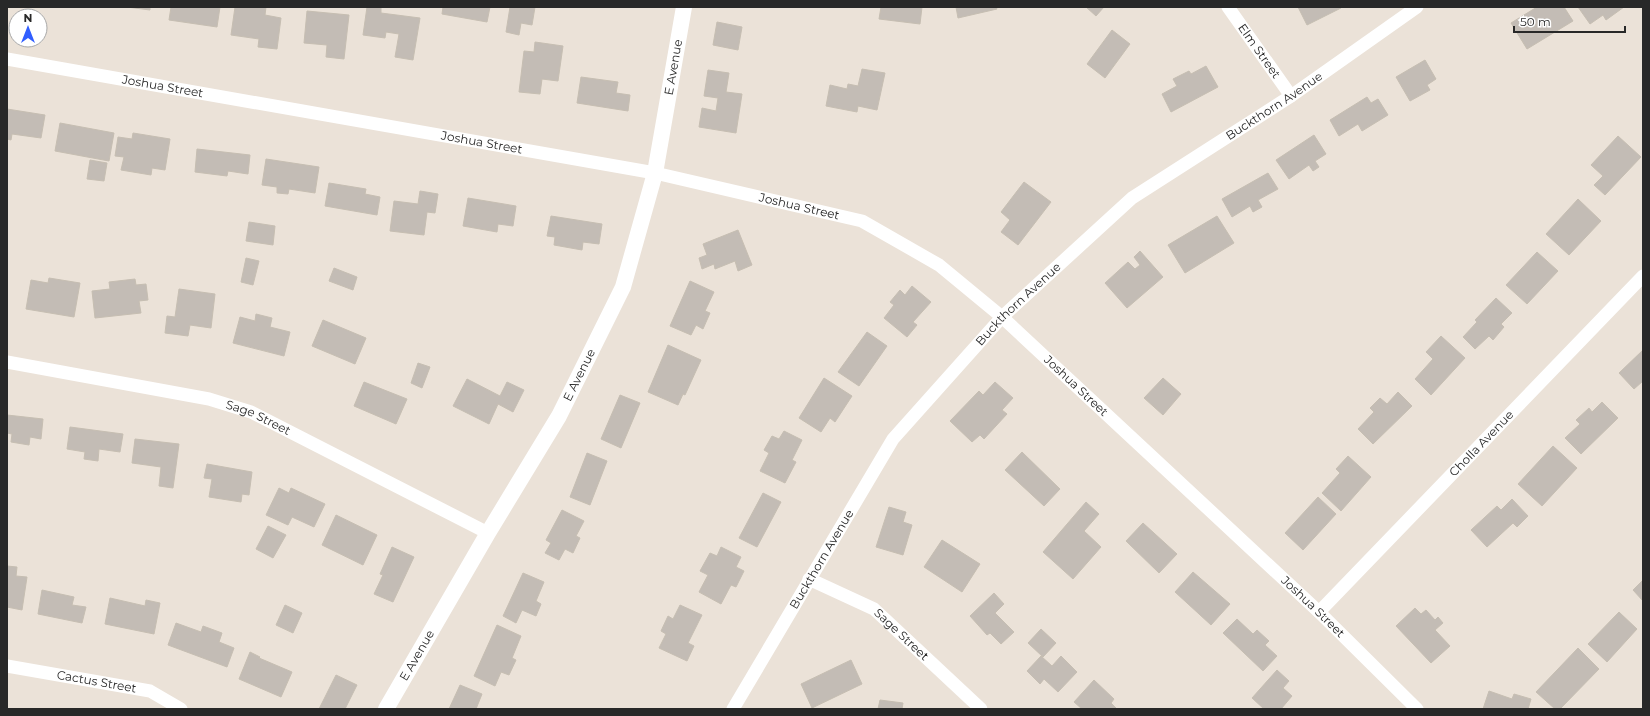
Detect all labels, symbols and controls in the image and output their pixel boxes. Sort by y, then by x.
north arrow [8,8,48,48]
scale bar [1514,8,1625,34]
text: N [24,11,32,25]
text: 50 m [1520,14,1551,29]
street label: Elm Street [1235,21,1284,81]
street label: E Avenue [661,38,685,96]
street label: Buckthorn Avenue [1223,68,1325,143]
street label: Joshua Street [120,71,205,100]
street label: Joshua Street [439,127,524,157]
street label: Joshua Street [757,189,841,223]
street label: Buckthorn Avenue [972,259,1064,348]
street label: E Avenue [560,346,598,403]
street label: Joshua Street [1040,351,1112,419]
street label: Sage Street [224,397,293,438]
street label: Cholla Avenue [1446,407,1516,479]
street label: Buckthorn Avenue [786,507,856,611]
street label: Joshua Street [1278,572,1348,640]
street label: Sage Street [871,605,932,663]
street label: E Avenue [396,627,437,683]
street label: Cactus Street [56,667,138,696]

